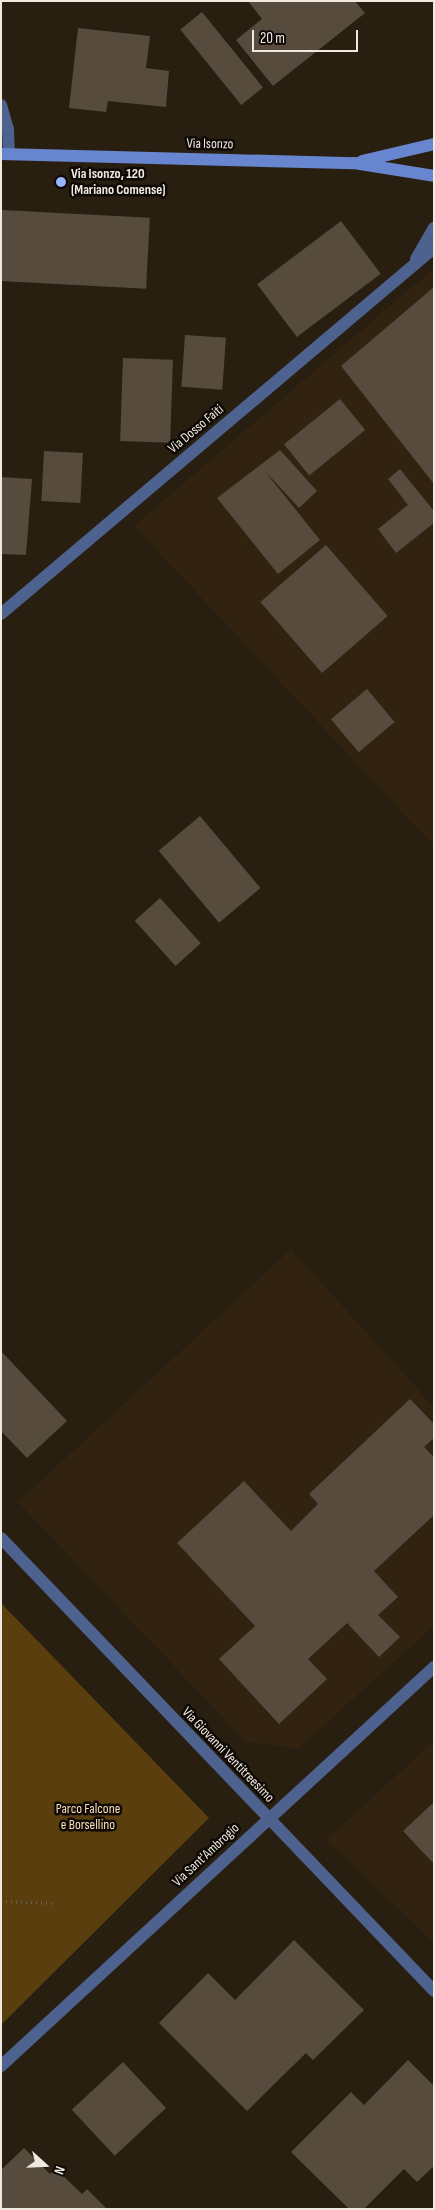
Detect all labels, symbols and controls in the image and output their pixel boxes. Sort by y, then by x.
scale bar [255,20,361,52]
text: 20 m [260,29,285,48]
street label: Via Isonzo [186,135,234,153]
place label: Via Isonzo, 120 (Mariano Comense) [71,166,166,198]
marker: Via Isonzo, 120 (Mariano Comense) [55,176,67,188]
street label: Via Dosso Faiti [165,401,227,457]
street label: Via Giovanni Ventitreesimo [178,1704,278,1806]
park label: Parco Falcone e Borsellino [56,1801,120,1834]
street label: Via Sant'Ambrogio [169,1820,243,1890]
north arrow [20,2140,70,2190]
text: N [50,2164,69,2177]

